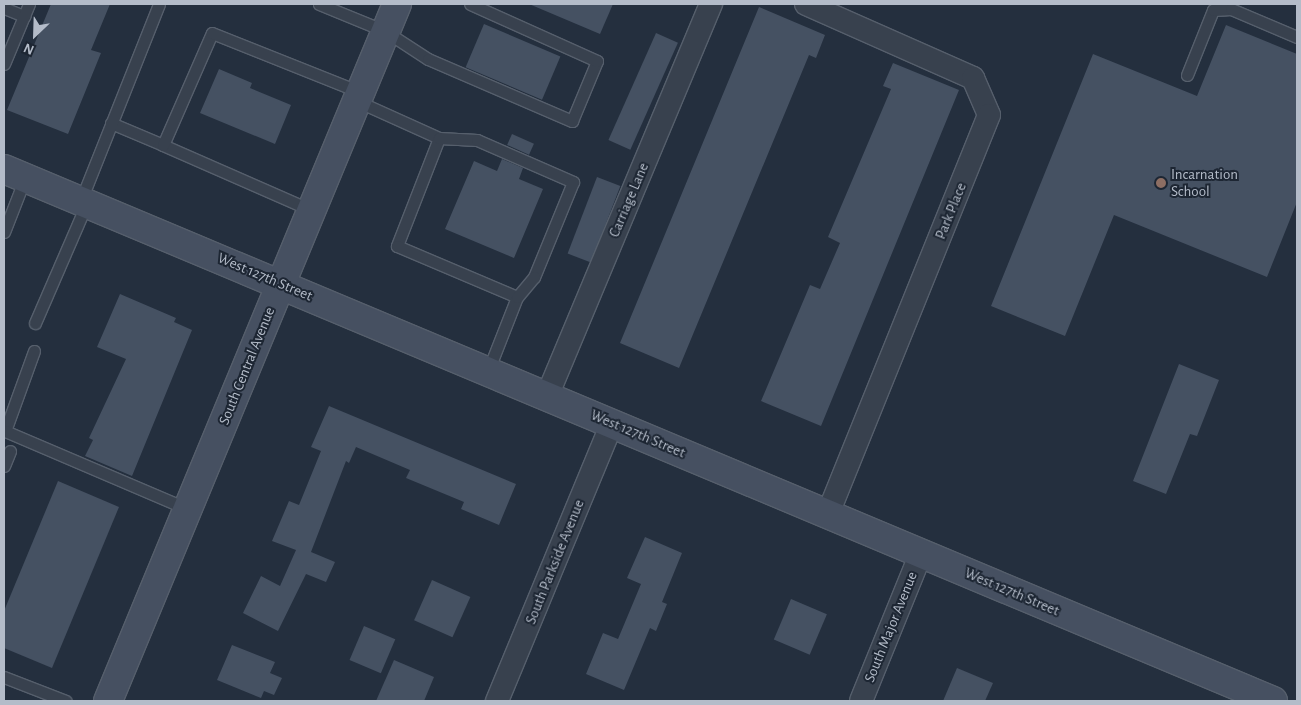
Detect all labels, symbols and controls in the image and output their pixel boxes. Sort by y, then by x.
north arrow [10,10,60,60]
text: N [22,40,36,57]
street label: Carriage Lane [605,160,653,240]
place label: Incarnation School [1171,165,1238,200]
marker: Incarnation School [1155,177,1167,189]
street label: Park Place [932,180,970,242]
street label: West 127th Street [215,249,315,305]
street label: South Central Avenue [215,305,279,427]
street label: West 127th Street [588,406,688,462]
street label: South Parkside Avenue [522,497,588,627]
street label: West 127th Street [962,564,1062,620]
street label: South Major Avenue [861,569,921,685]

